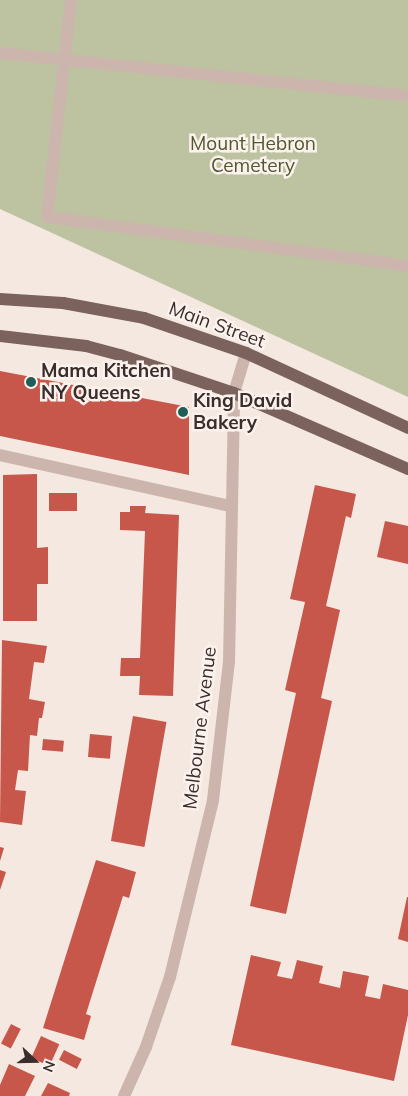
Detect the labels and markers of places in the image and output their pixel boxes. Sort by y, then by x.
place label: Mama Kitchen NY Queens [41,360,171,404]
marker: Mama Kitchen NY Queens [25,376,37,388]
place label: King David Bakery [193,390,292,434]
marker: King David Bakery [177,406,189,418]

